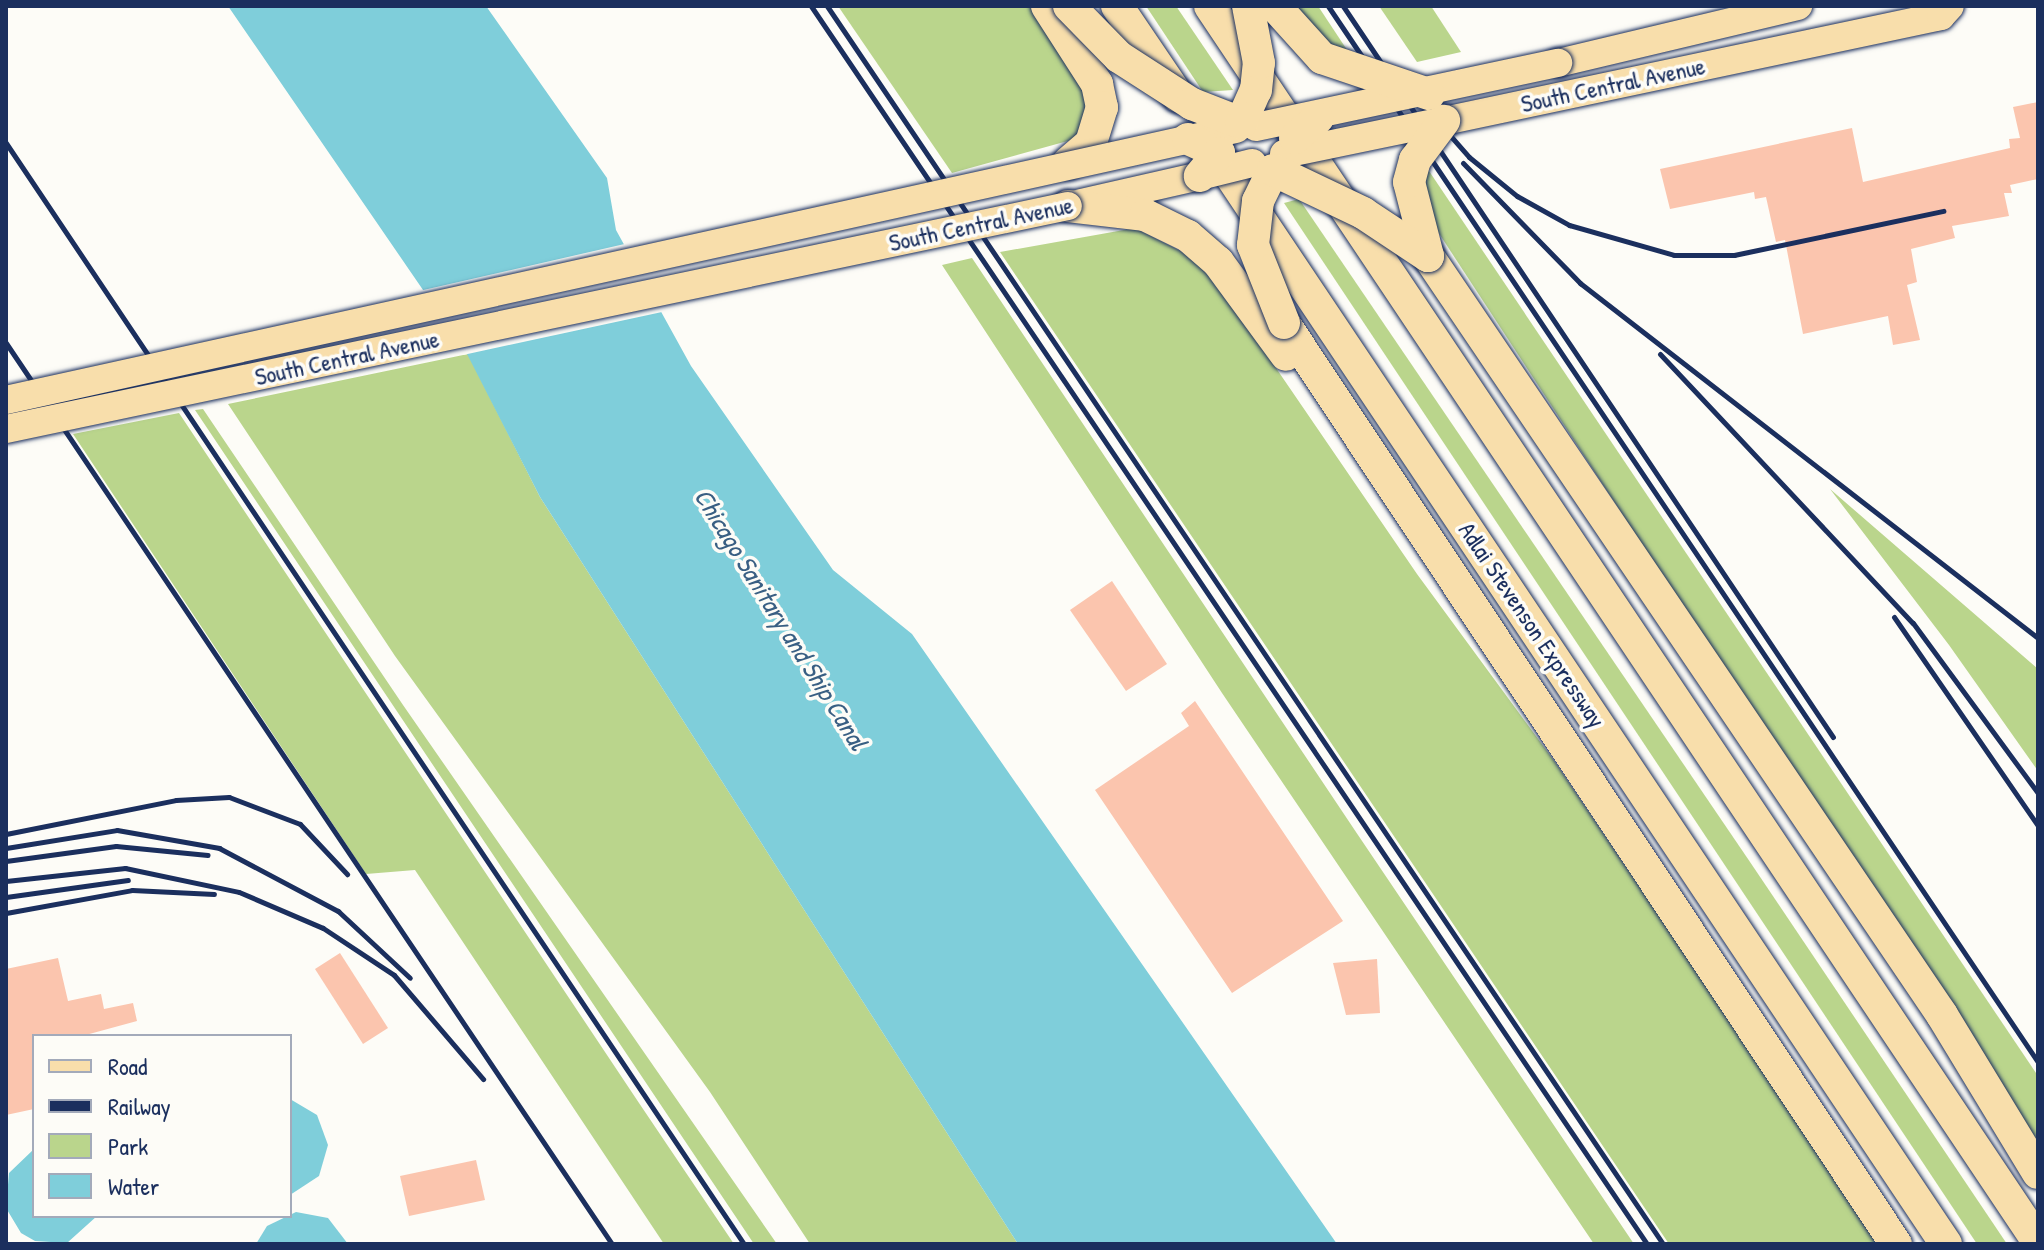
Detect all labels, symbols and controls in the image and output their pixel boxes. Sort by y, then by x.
street label: South Central Avenue [1518,51,1708,119]
street label: South Central Avenue [886,190,1076,258]
street label: South Central Avenue [252,324,442,392]
water label: Chicago Sanitary and Ship Canal [688,483,874,755]
street label: Adlai Stevenson Expressway [1453,517,1611,733]
legend [32,1034,292,1218]
text: Road [108,1050,147,1082]
text: Railway [108,1090,171,1122]
text: Park [108,1130,148,1162]
text: Water [108,1170,159,1202]

